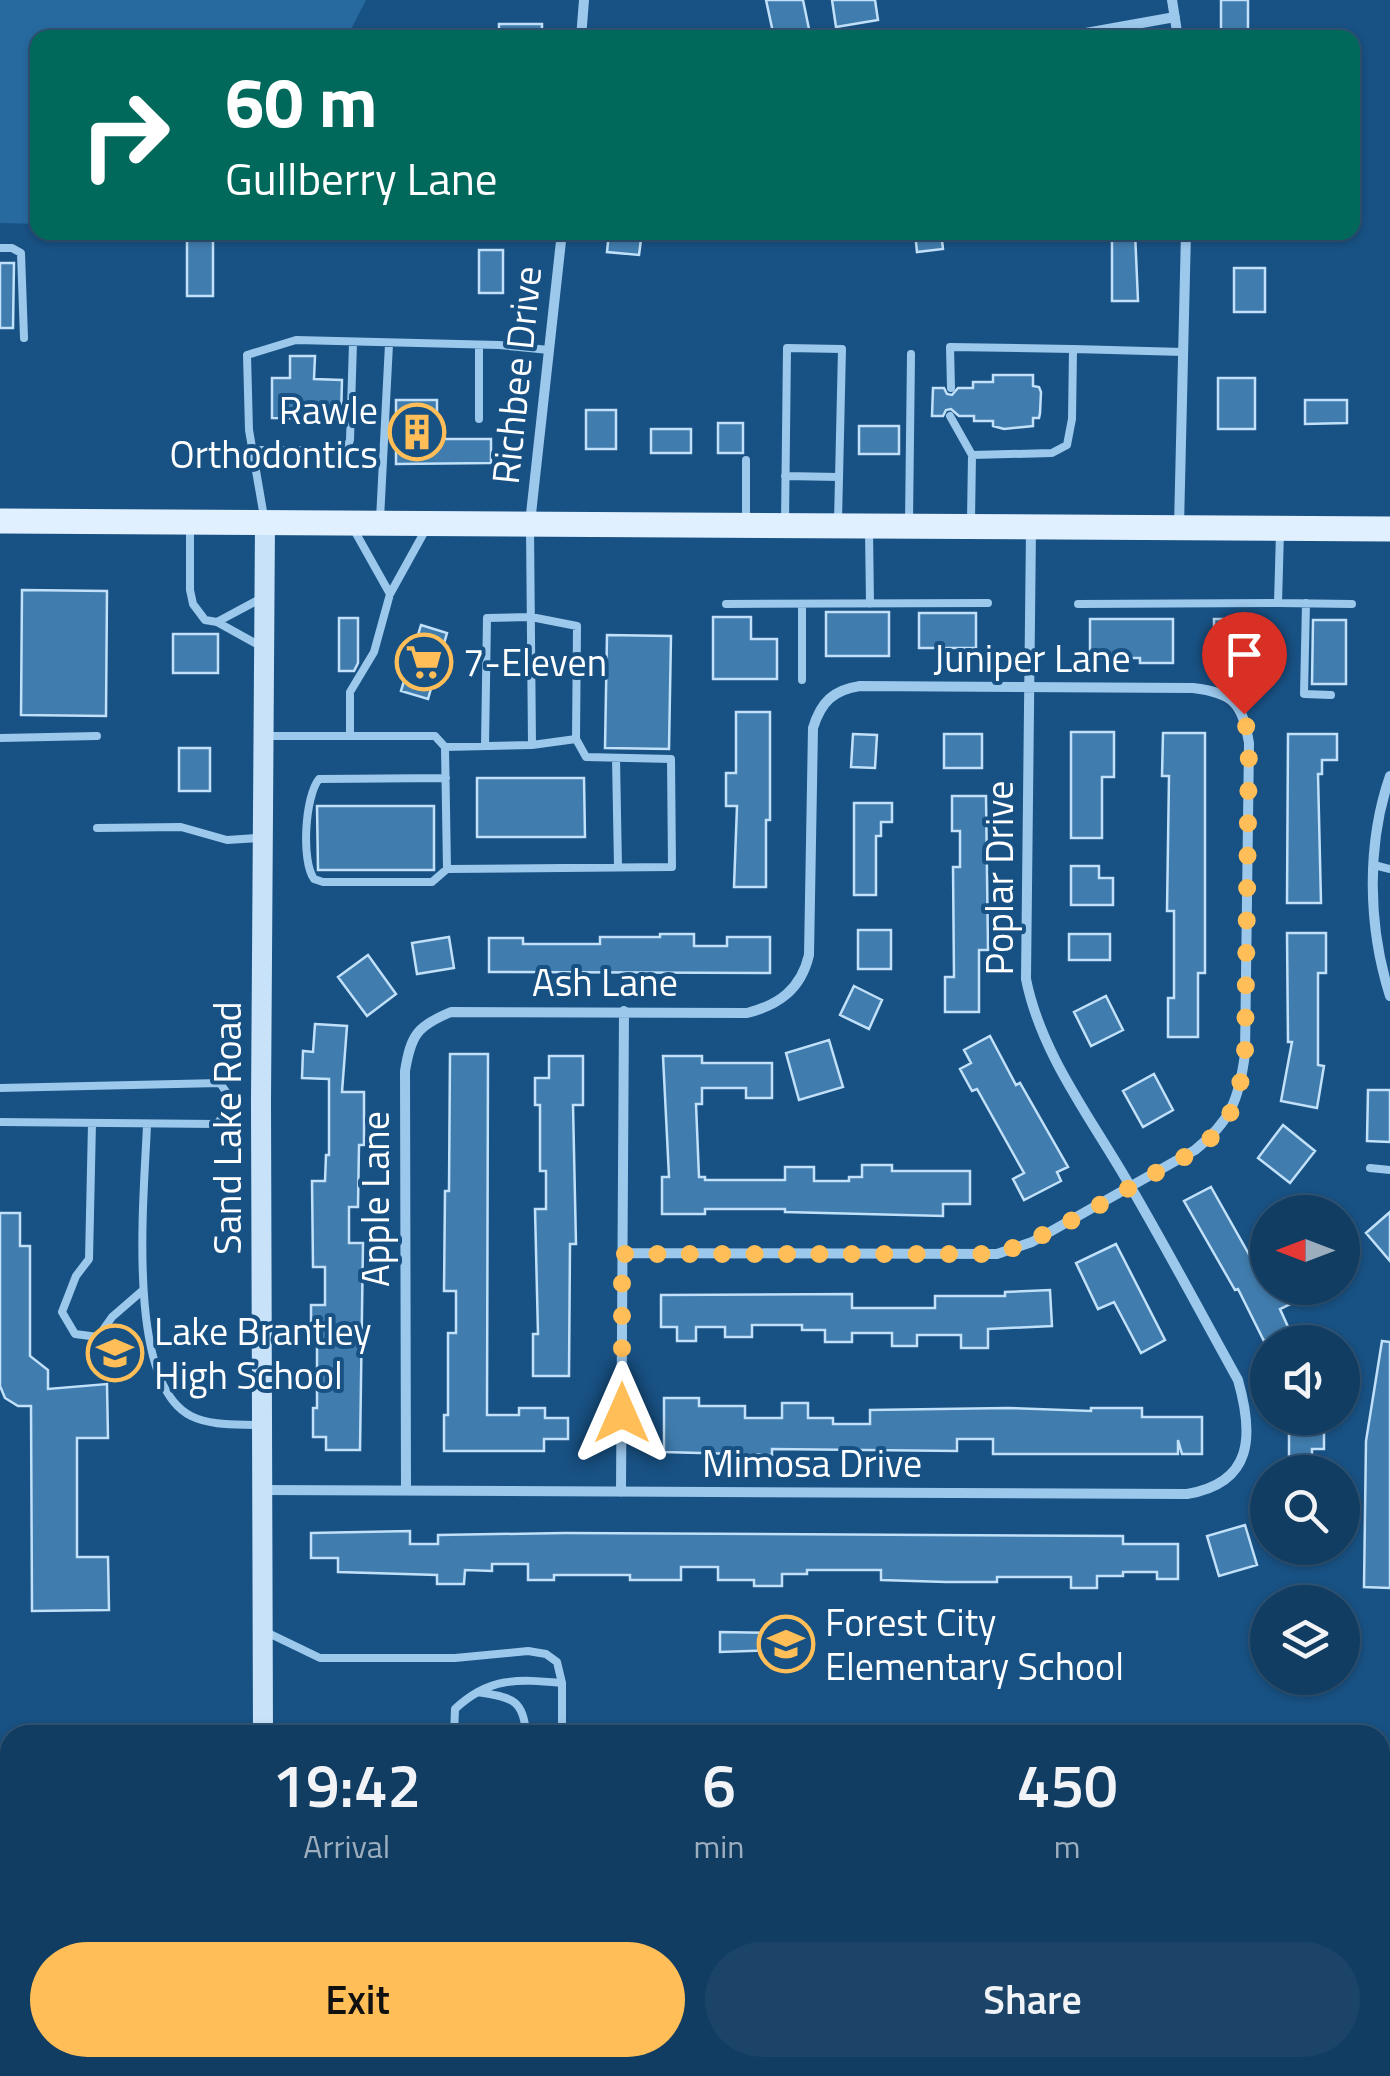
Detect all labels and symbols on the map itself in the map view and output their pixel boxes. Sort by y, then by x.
street label: Richbee Drive [476,263,556,487]
place label: Rawle Orthodontics [170,381,378,483]
building icon: Rawle Orthodontics [387,402,447,462]
pin [1202,612,1287,715]
street label: Juniper Lane [933,629,1131,687]
supermarket icon: 7-Eleven [394,632,454,692]
place label: 7-Eleven [463,633,607,691]
street label: Poplar Drive [970,781,1028,975]
street label: Ash Lane [532,953,678,1011]
street label: Sand Lake Road [198,1001,256,1255]
street label: Apple Lane [346,1111,404,1287]
north arrow [1250,1195,1360,1305]
place label: Lake Brantley High School [154,1302,372,1404]
school or university icon: Lake Brantley High School [85,1323,145,1383]
position arrow [570,1361,674,1465]
street label: Mimosa Drive [702,1434,922,1492]
place label: Forest City Elementary School [825,1593,1124,1695]
school or university icon: Forest City Elementary School [756,1614,816,1674]

